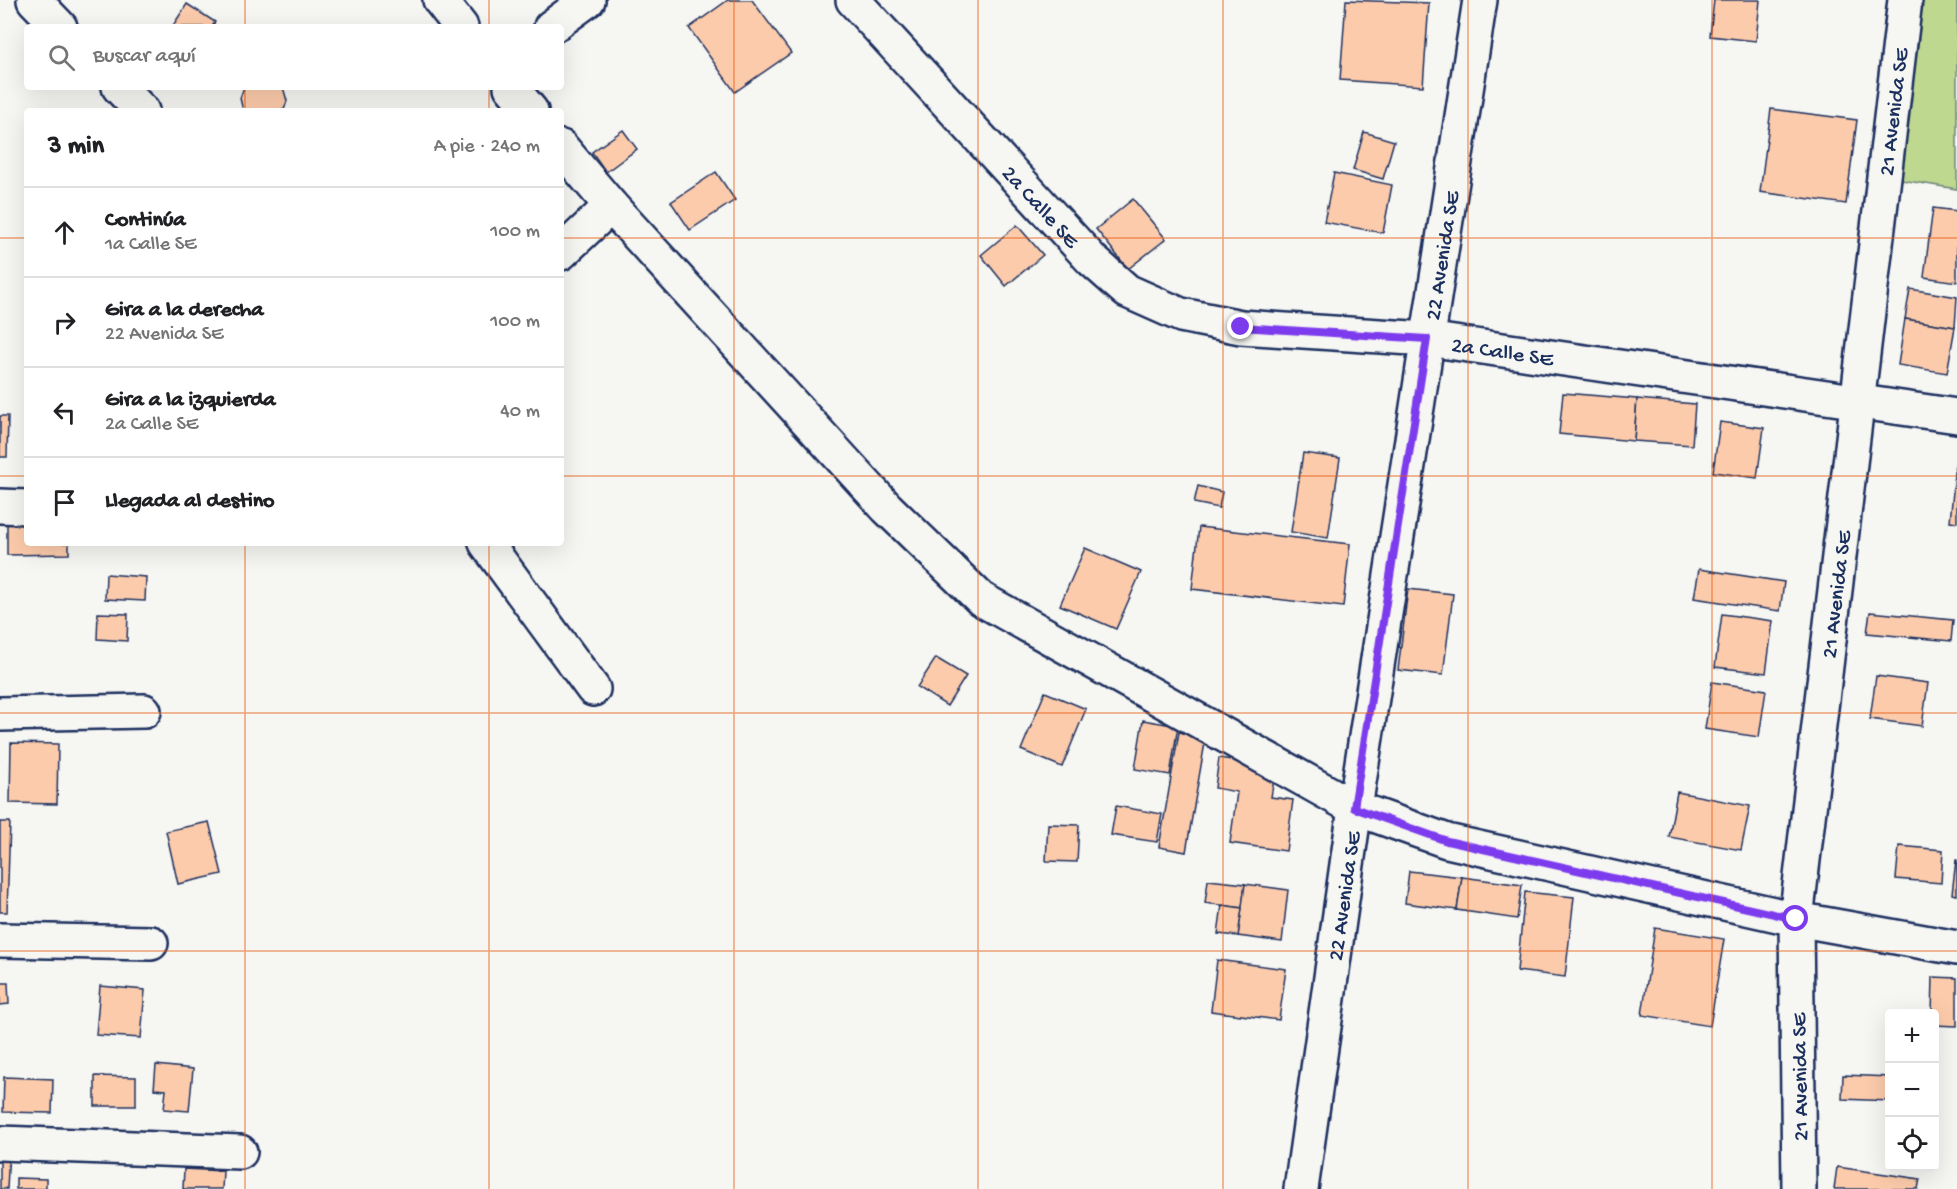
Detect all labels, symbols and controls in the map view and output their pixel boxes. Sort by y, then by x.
search box [24,24,564,90]
icon: search [45,41,78,74]
text: Buscar aquí [93,44,196,70]
street label: 21 Avenida SE [1875,46,1916,177]
text: 3 min [48,132,104,163]
text: A pie · 240 m [434,136,540,159]
street label: 2a Calle SE [995,162,1084,256]
street label: 22 Avenida SE [1422,188,1467,322]
text: Continúa [105,208,186,234]
icon: ahead [48,216,81,249]
text: 100 m [490,221,540,244]
text: 1a Calle SE [105,234,196,257]
text: Gira a la derecha [105,298,263,324]
icon: right [48,306,81,339]
text: 100 m [490,311,540,334]
route end [1227,313,1253,339]
text: 22 Avenida SE [105,324,223,347]
street label: 2a Calle SE [1449,334,1556,374]
text: Gira a la izquierda [105,388,276,414]
icon: left [48,396,81,429]
text: 40 m [500,401,540,424]
text: 2a Calle SE [105,414,198,437]
icon: arrive [48,486,81,519]
text: Llegada al destino [105,489,275,515]
street label: 21 Avenida SE [1818,528,1859,660]
street label: 22 Avenida SE [1324,829,1369,963]
route start [1782,905,1808,931]
map controls [1885,1009,1939,1171]
button: + [1885,1009,1939,1063]
street label: 21 Avenida SE [1788,1011,1816,1141]
button: − [1885,1063,1939,1117]
button: locate [1885,1117,1939,1171]

